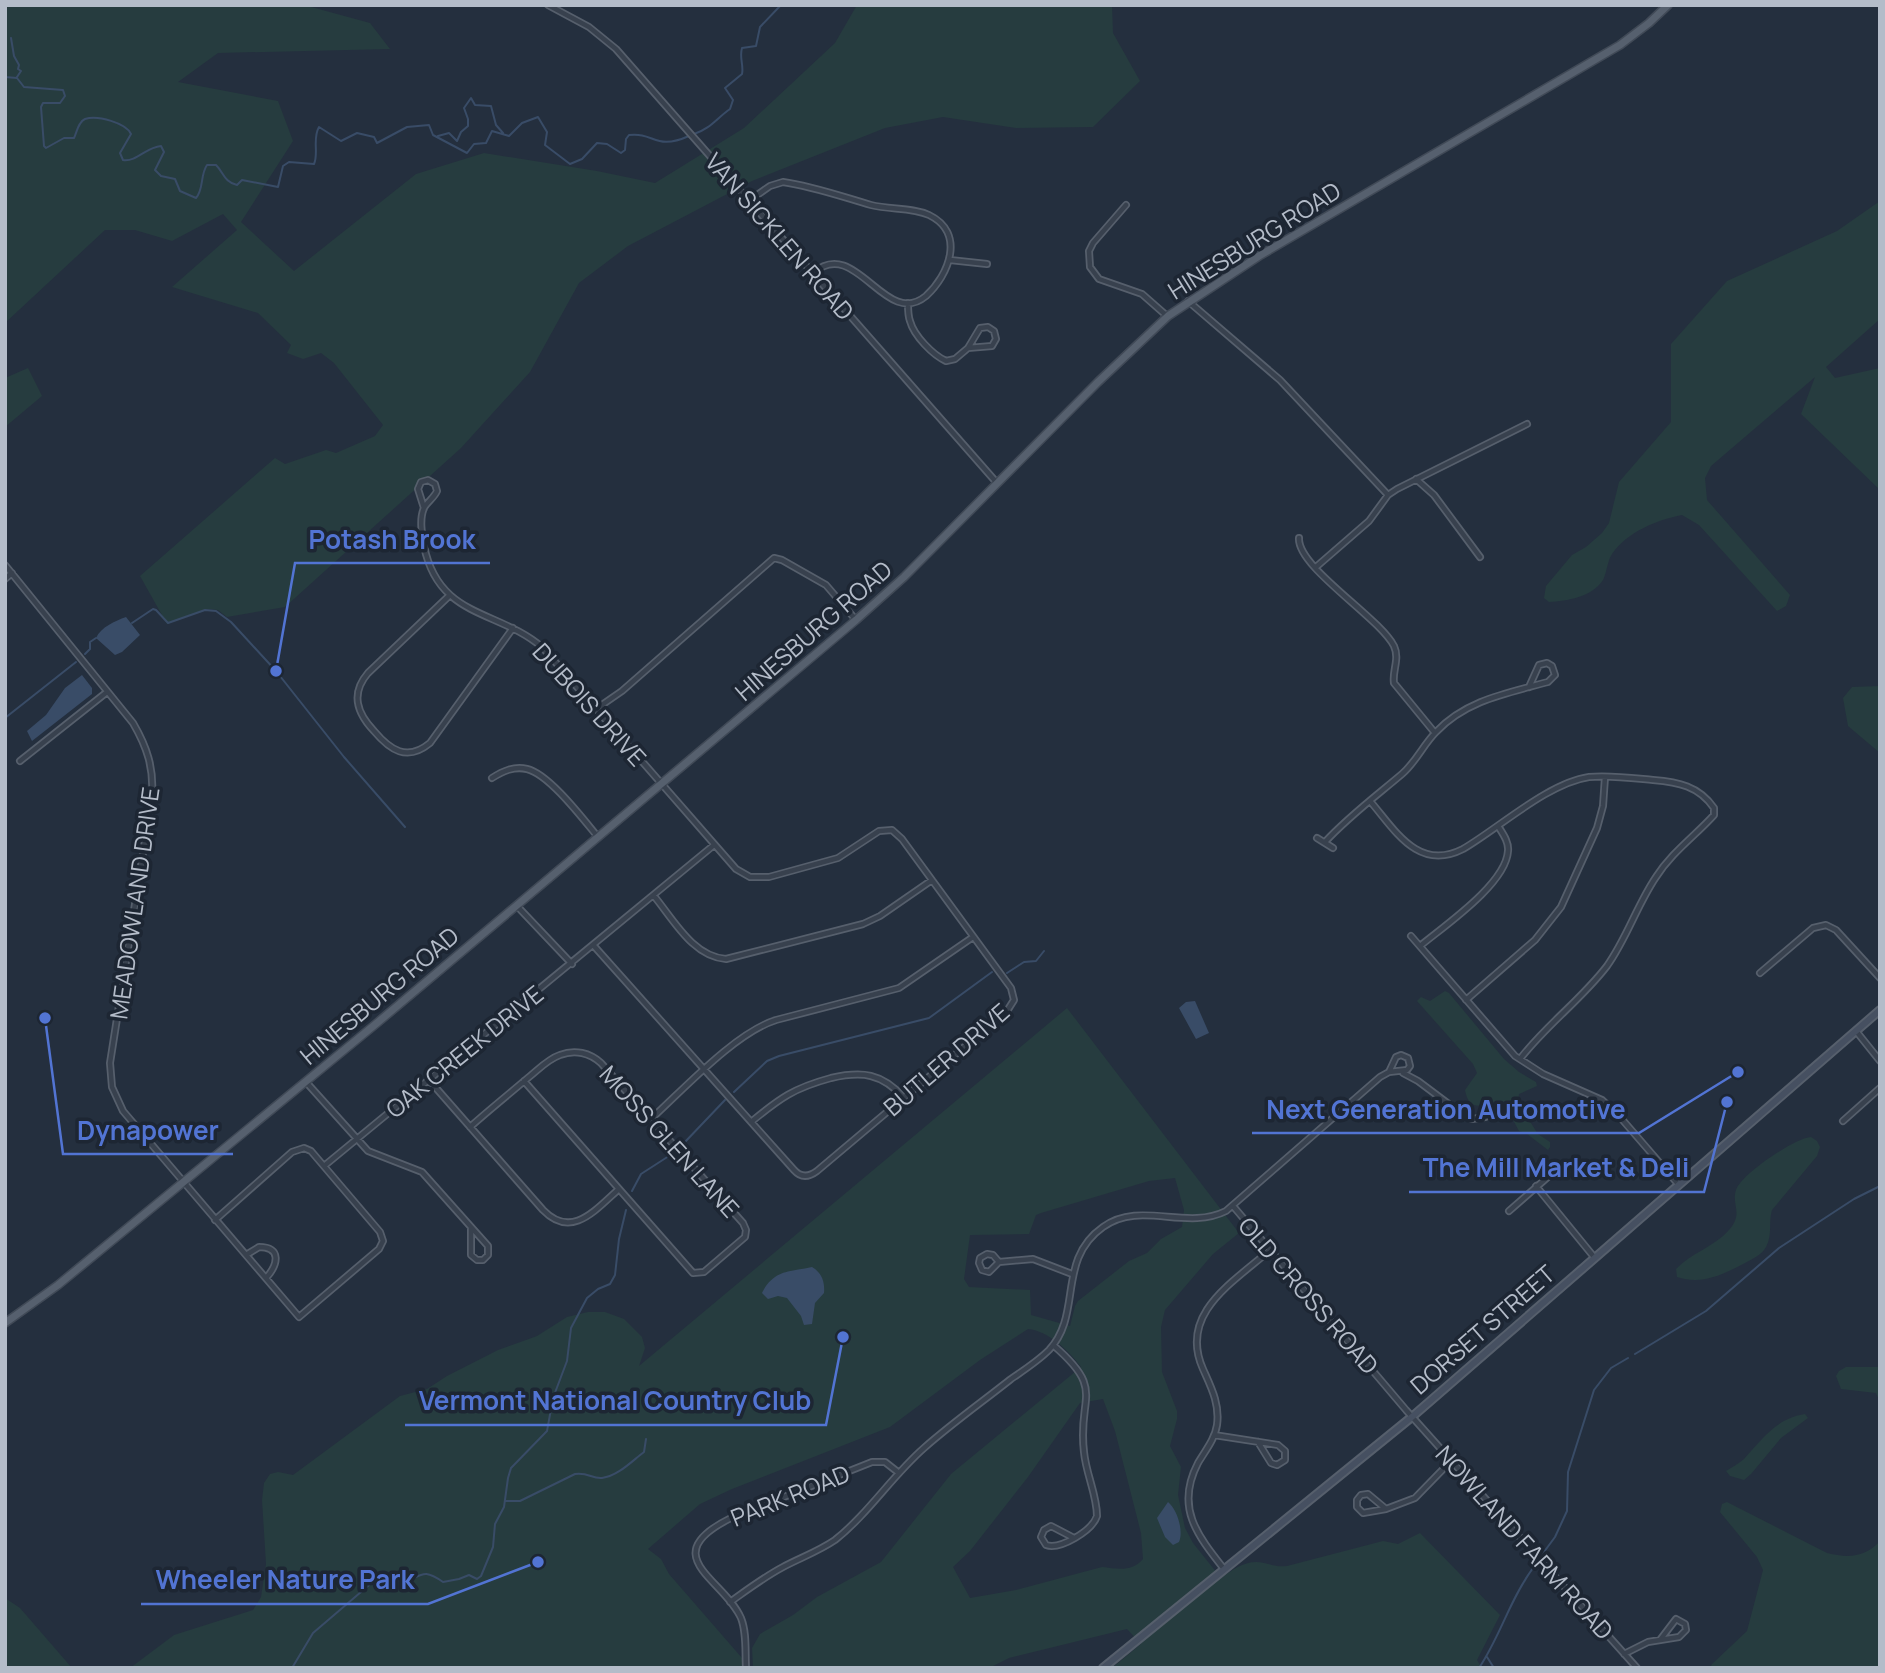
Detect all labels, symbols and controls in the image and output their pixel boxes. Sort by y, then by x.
street label: VAN SICKLEN ROAD [698,145,862,327]
street label: HINESBURG ROAD [1161,174,1347,306]
callout: Potash Brook [295,516,490,563]
text: Potash Brook [309,521,476,557]
street label: HINESBURG ROAD [727,553,899,707]
street label: DUBOIS DRIVE [526,635,654,773]
street label: MEADOWLAND DRIVE [101,785,167,1021]
street label: HINESBURG ROAD [293,919,465,1071]
street label: OAK CREEK DRIVE [378,977,550,1125]
street label: BUTLER DRIVE [876,995,1016,1123]
street label: MOSS GLEN LANE [593,1058,747,1224]
callout: Next Generation Automotive [1252,1086,1639,1133]
text: Next Generation Automotive [1266,1091,1626,1127]
callout: Dynapower [63,1107,233,1154]
text: Dynapower [77,1112,219,1148]
callout: The Mill Market & Deli [1409,1145,1704,1192]
text: The Mill Market & Deli [1423,1149,1689,1185]
street label: OLD CROSS ROAD [1232,1209,1386,1381]
street label: DORSET STREET [1403,1257,1562,1401]
callout: Vermont National Country Club [405,1378,826,1425]
text: Vermont National Country Club [419,1382,811,1418]
street label: NOWLAND FARM ROAD [1429,1438,1621,1646]
street label: PARK ROAD [726,1456,854,1534]
callout: Wheeler Nature Park [141,1557,428,1604]
text: Wheeler Nature Park [155,1561,416,1597]

